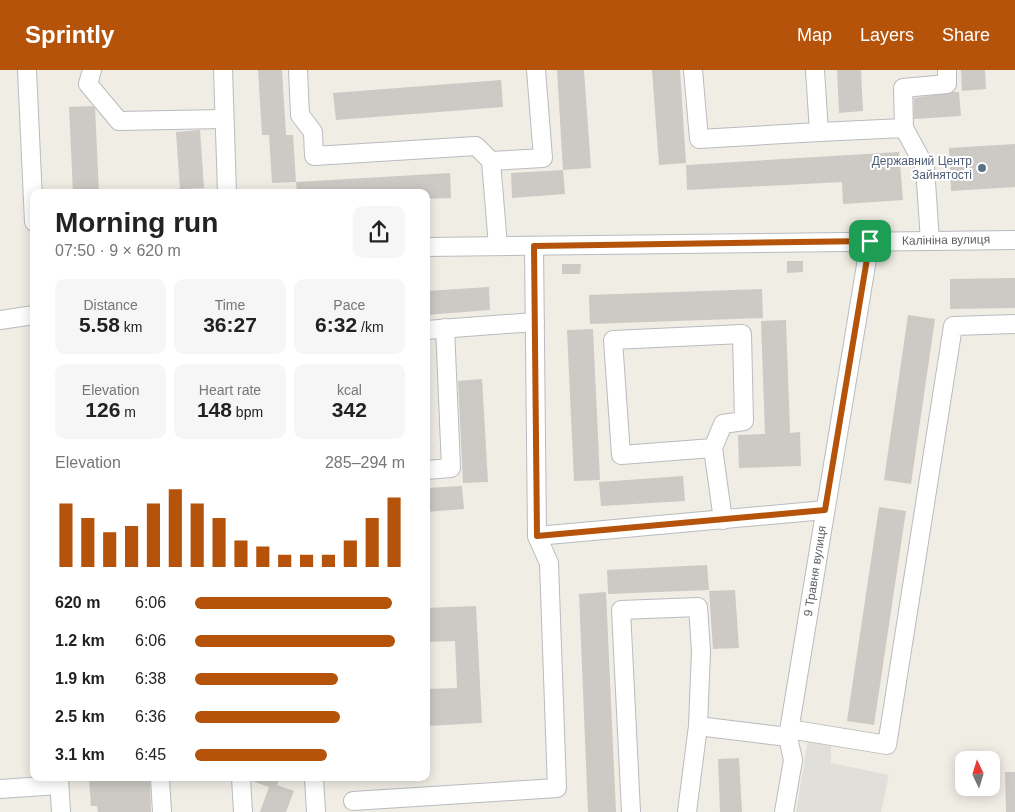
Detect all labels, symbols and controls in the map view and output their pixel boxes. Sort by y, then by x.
text: Sprintly [25,21,114,48]
text: Map [797,25,832,45]
text: Layers [860,25,914,45]
text: Share [942,25,990,45]
place label: Державний Центр Зайнятості [872,154,972,182]
marker: Державний Центр Зайнятості [976,162,988,174]
button: share [353,206,405,258]
text: Morning run [55,207,218,238]
pin [849,220,891,262]
icon: arrive [856,227,884,255]
street label: Калініна вулиця [902,232,990,248]
text: 07:50 · 9 × 620 m [55,242,181,259]
text: Distance [83,297,138,313]
text: Time [215,297,245,313]
text: Pace [333,297,365,313]
text: 5.58 [79,313,120,336]
text: 36:27 [203,313,257,336]
text: 6:32 [315,313,357,336]
text: km [120,319,142,335]
text: /km [357,319,384,335]
text: Elevation [82,382,139,398]
text: Heart rate [199,382,261,398]
text: kcal [337,382,362,398]
text: 126 [85,398,120,421]
text: 148 [197,398,232,421]
text: 342 [332,398,367,421]
text: m [120,404,136,420]
text: bpm [232,404,263,420]
text: Elevation [55,454,121,471]
text: 285–294 m [325,454,405,471]
street label: 9 Травня вулиця [801,525,829,617]
text: 620 m [55,594,100,611]
text: 6:06 [135,594,166,611]
text: 1.2 km [55,632,105,649]
text: 6:06 [135,632,166,649]
text: 1.9 km [55,670,105,687]
text: 6:38 [135,670,166,687]
text: 2.5 km [55,708,105,725]
text: 6:36 [135,708,166,725]
text: 3.1 km [55,746,105,763]
text: 6:45 [135,746,166,763]
north arrow [955,751,1000,796]
map controls [955,751,1000,796]

